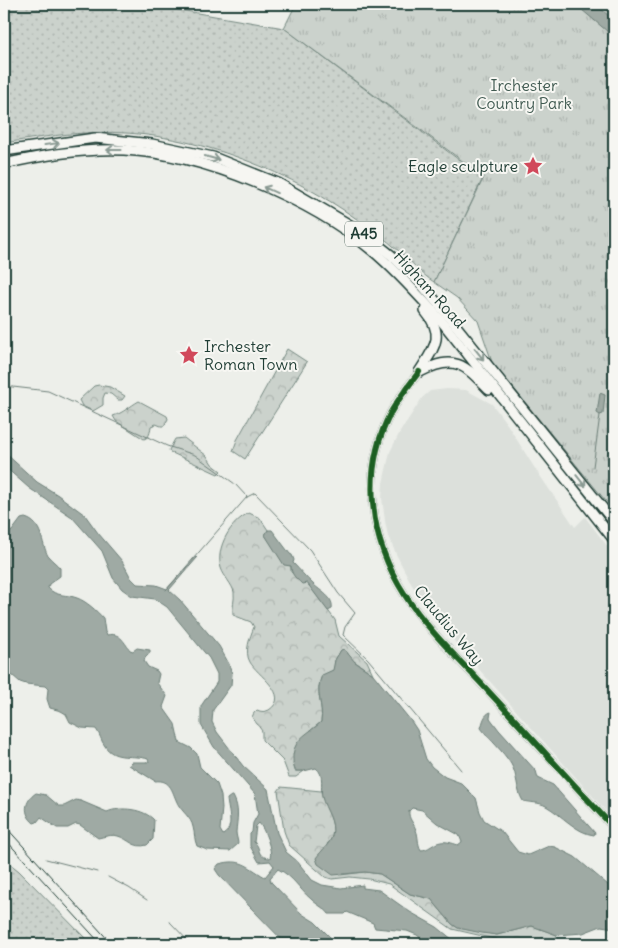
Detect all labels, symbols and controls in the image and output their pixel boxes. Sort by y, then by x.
park label: Irchester Country Park [476,75,572,113]
one-way arrow [44,139,60,149]
one-way arrow [106,145,122,155]
one-way arrow [204,153,220,163]
place icon: Eagle sculpture [522,155,544,177]
place label: Eagle sculpture [408,156,518,176]
one-way arrow [263,185,278,195]
road number: A45 [345,222,383,246]
street label: Higham Road [390,246,470,332]
place label: Irchester Roman Town [204,336,297,374]
place icon: Irchester Roman Town [178,344,200,366]
one-way arrow [473,347,484,360]
one-way arrow [575,474,586,487]
street label: Claudius Way [410,581,488,669]

